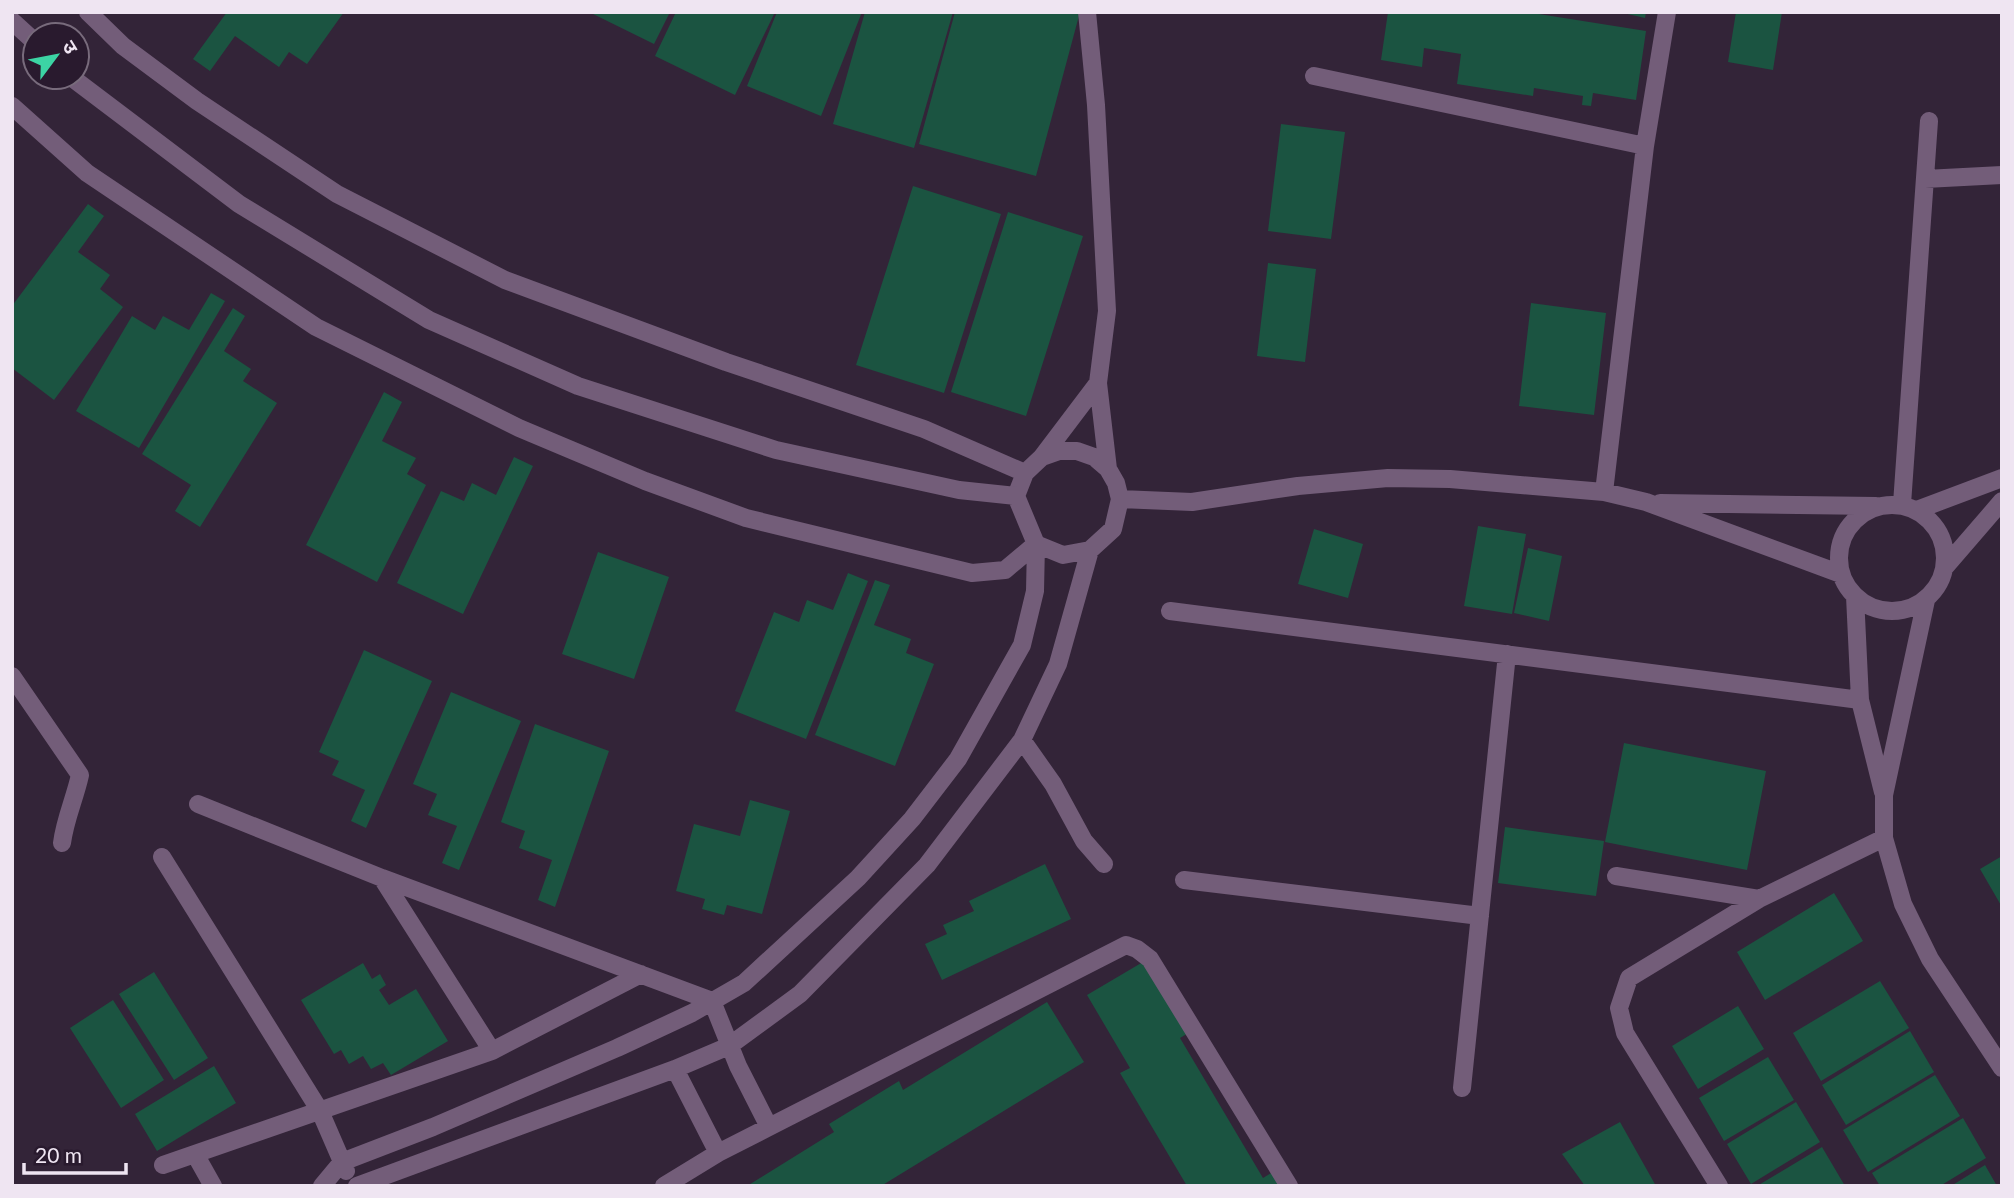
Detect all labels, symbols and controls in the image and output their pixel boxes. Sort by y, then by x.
north arrow [21,21,91,91]
text: उ [58,36,84,58]
scale bar [24,1132,126,1176]
text: 20 m [35,1142,82,1167]

